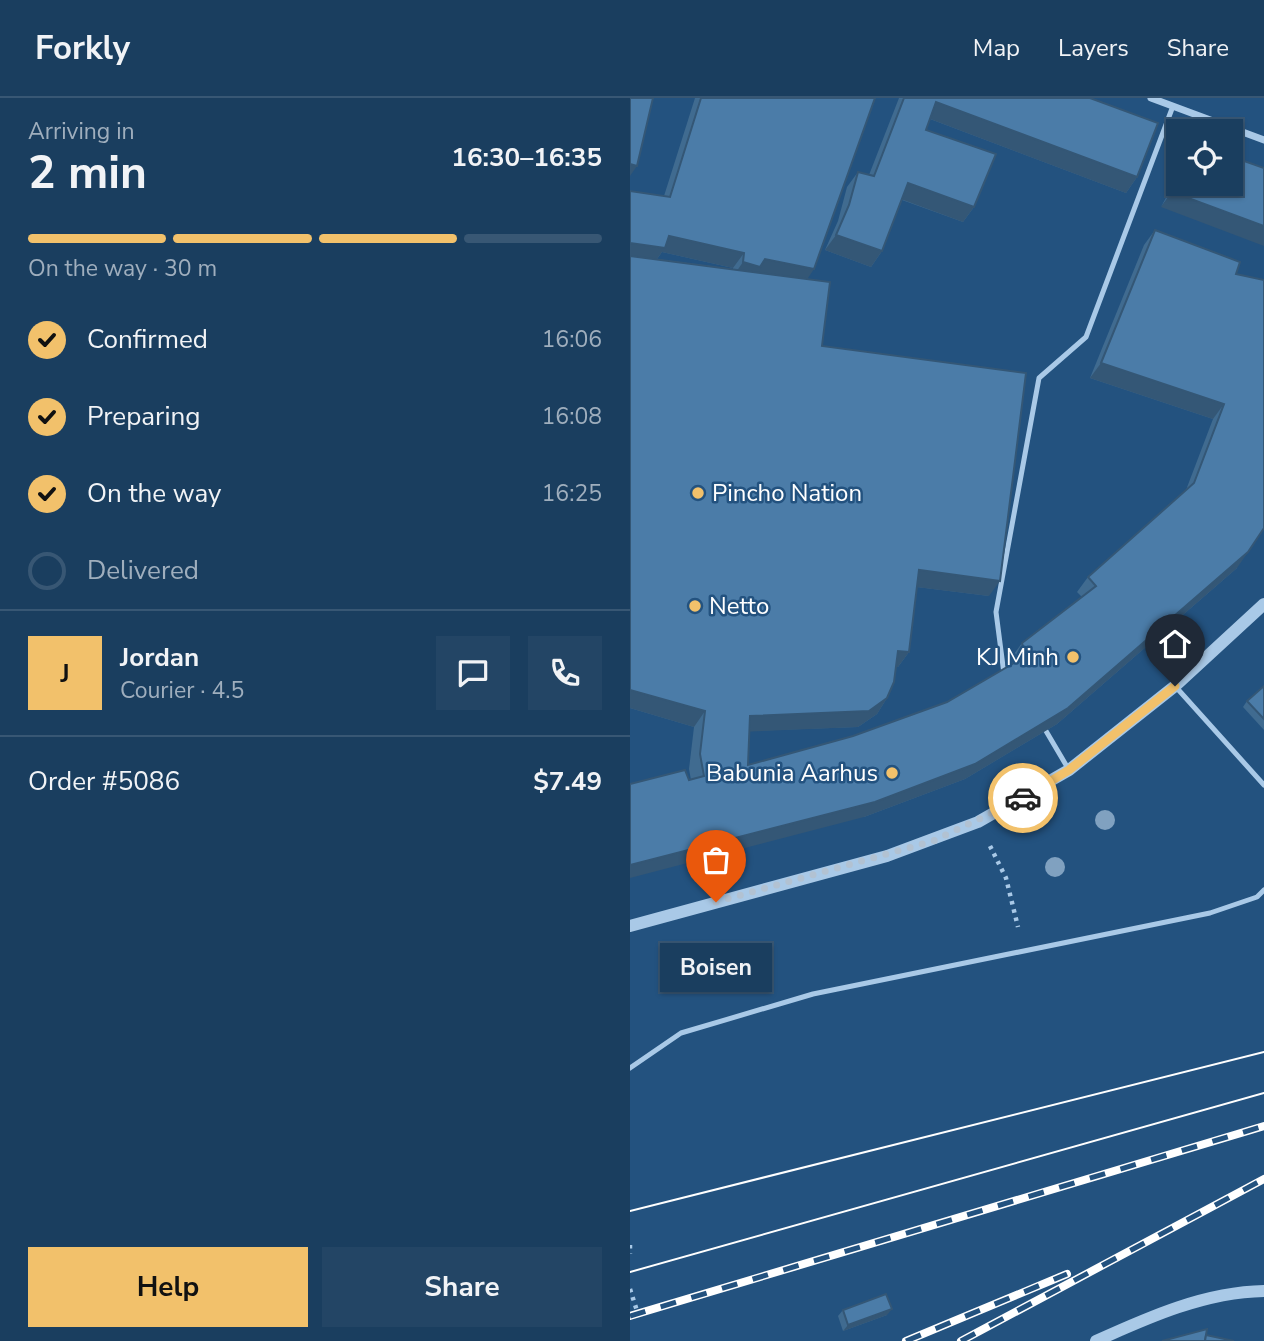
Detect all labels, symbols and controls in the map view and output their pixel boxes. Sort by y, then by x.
text: Forkly [35,26,130,71]
text: Map [973,32,1020,64]
text: Layers [1058,32,1129,64]
text: Share [1167,32,1229,64]
text: Arriving in [28,116,135,147]
map controls [1166,119,1243,196]
button: locate [1166,119,1243,196]
text: 16:30–16:35 [451,140,602,175]
text: 2 min [28,141,147,204]
text: On the way · 30 m [28,253,217,284]
icon: check [28,321,66,359]
text: Confirmed [87,322,208,357]
text: 16:06 [542,324,602,355]
icon: check [28,398,66,436]
text: Preparing [87,399,200,434]
text: 16:08 [542,401,602,432]
icon: check [28,475,66,513]
text: On the way [87,476,221,511]
place label: Pincho Nation [712,477,862,509]
text: 16:25 [542,478,602,509]
marker: Pincho Nation [690,485,706,501]
text: Delivered [87,553,199,588]
place label: Netto [709,590,769,622]
marker: Netto [687,598,703,614]
pin [1145,614,1205,686]
icon: home [1156,625,1194,663]
button: chat [436,636,510,710]
button: phone [528,636,602,710]
text: Jordan [120,640,199,675]
place label: KJ Minh [976,641,1059,673]
marker: KJ Minh [1065,649,1081,665]
text: J [60,656,70,691]
text: Courier · 4.5 [120,675,244,706]
place label: Babunia Aarhus [706,757,878,789]
courier [988,763,1058,833]
text: Order #5086 [28,764,180,799]
text: $7.49 [533,764,602,799]
marker: Babunia Aarhus [884,765,900,781]
icon: car [1004,779,1042,817]
pin [686,830,746,902]
icon: bag [697,841,735,879]
callout: Boisen [660,944,772,993]
text: Boisen [680,952,752,983]
button: Help [28,1247,308,1327]
button: Share [322,1247,602,1327]

